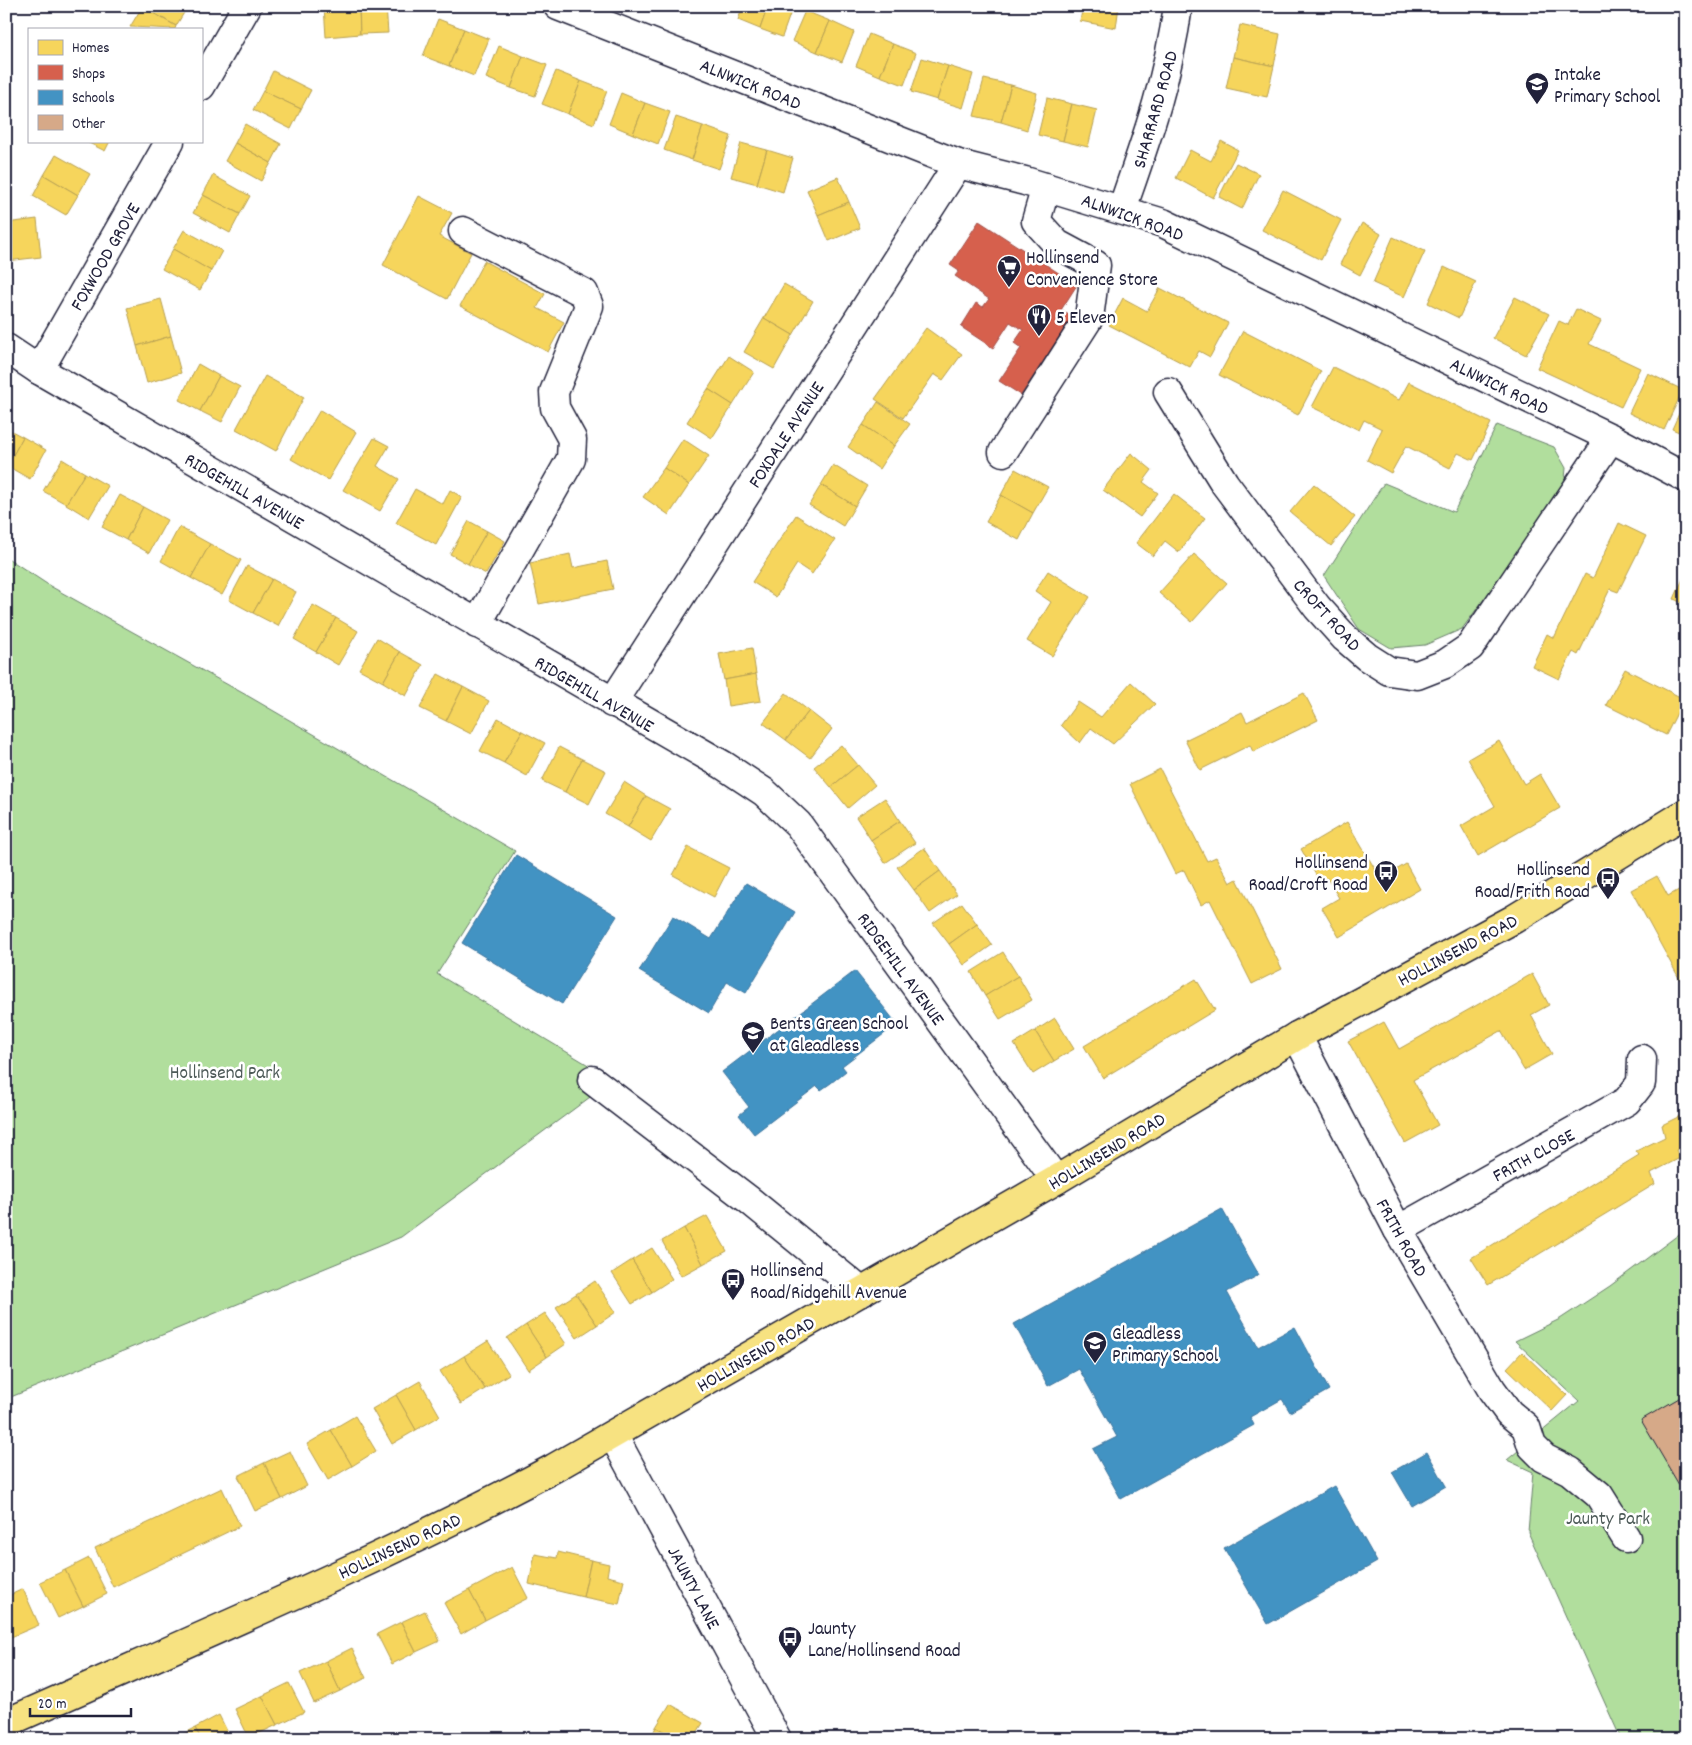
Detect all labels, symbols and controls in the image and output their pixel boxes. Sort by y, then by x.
legend [28,28,202,142]
text: Homes [72,38,110,60]
street label: SHARRARD ROAD [1128,48,1187,172]
street label: ALNWICK ROAD [695,54,805,119]
place label: Intake Primary School [1554,63,1661,112]
text: Shops [72,64,105,86]
school or university icon: Intake Primary School [1524,71,1550,105]
text: Schools [72,88,115,110]
text: Other [72,114,106,136]
street label: ALNWICK ROAD [1077,188,1187,250]
street label: FOXWOOD GROVE [65,199,149,317]
place label: Hollinsend Convenience Store [1026,246,1158,295]
supermarket icon: Hollinsend Convenience Store [996,254,1022,288]
restaurant icon: 5 Eleven [1026,303,1052,337]
place label: 5 Eleven [1056,306,1116,333]
street label: ALNWICK ROAD [1444,353,1553,424]
street label: FOXDALE AVENUE [743,377,833,495]
street label: RIDGEHILL AVENUE [178,448,308,538]
street label: CROFT ROAD [1285,574,1366,659]
street label: RIDGEHILL AVENUE [528,651,658,741]
place label: Hollinsend Road/Croft Road [1249,851,1368,900]
place label: Hollinsend Road/Frith Road [1474,858,1590,907]
bus stop icon: Hollinsend Road/Croft Road [1373,859,1399,893]
bus stop icon: Hollinsend Road/Frith Road [1595,866,1621,900]
street label: RIDGEHILL AVENUE [849,908,950,1032]
street label: HOLLINSEND ROAD [1394,909,1524,995]
place label: Bents Green School at Gleadless [770,1012,909,1061]
school or university icon: Bents Green School at Gleadless [740,1020,766,1054]
park label: Hollinsend Park [170,1061,280,1088]
street label: HOLLINSEND ROAD [1044,1107,1172,1199]
street label: FRITH CLOSE [1489,1123,1581,1191]
street label: FRITH ROAD [1367,1195,1433,1283]
place label: Hollinsend Road/Ridgehill Avenue [750,1259,907,1308]
bus stop icon: Hollinsend Road/Ridgehill Avenue [720,1267,746,1301]
street label: HOLLINSEND ROAD [693,1311,821,1401]
place label: Gleadless Primary School [1112,1322,1219,1371]
school or university icon: Gleadless Primary School [1082,1330,1108,1364]
park label: Jaunty Park [1566,1507,1650,1534]
street label: HOLLINSEND ROAD [335,1508,466,1588]
street label: JAUNTY LANE [659,1542,725,1635]
place label: Jaunty Lane/Hollinsend Road [808,1617,961,1666]
bus stop icon: Jaunty Lane/Hollinsend Road [777,1625,803,1659]
scale bar [30,1685,131,1717]
text: 20 m [38,1694,66,1716]

